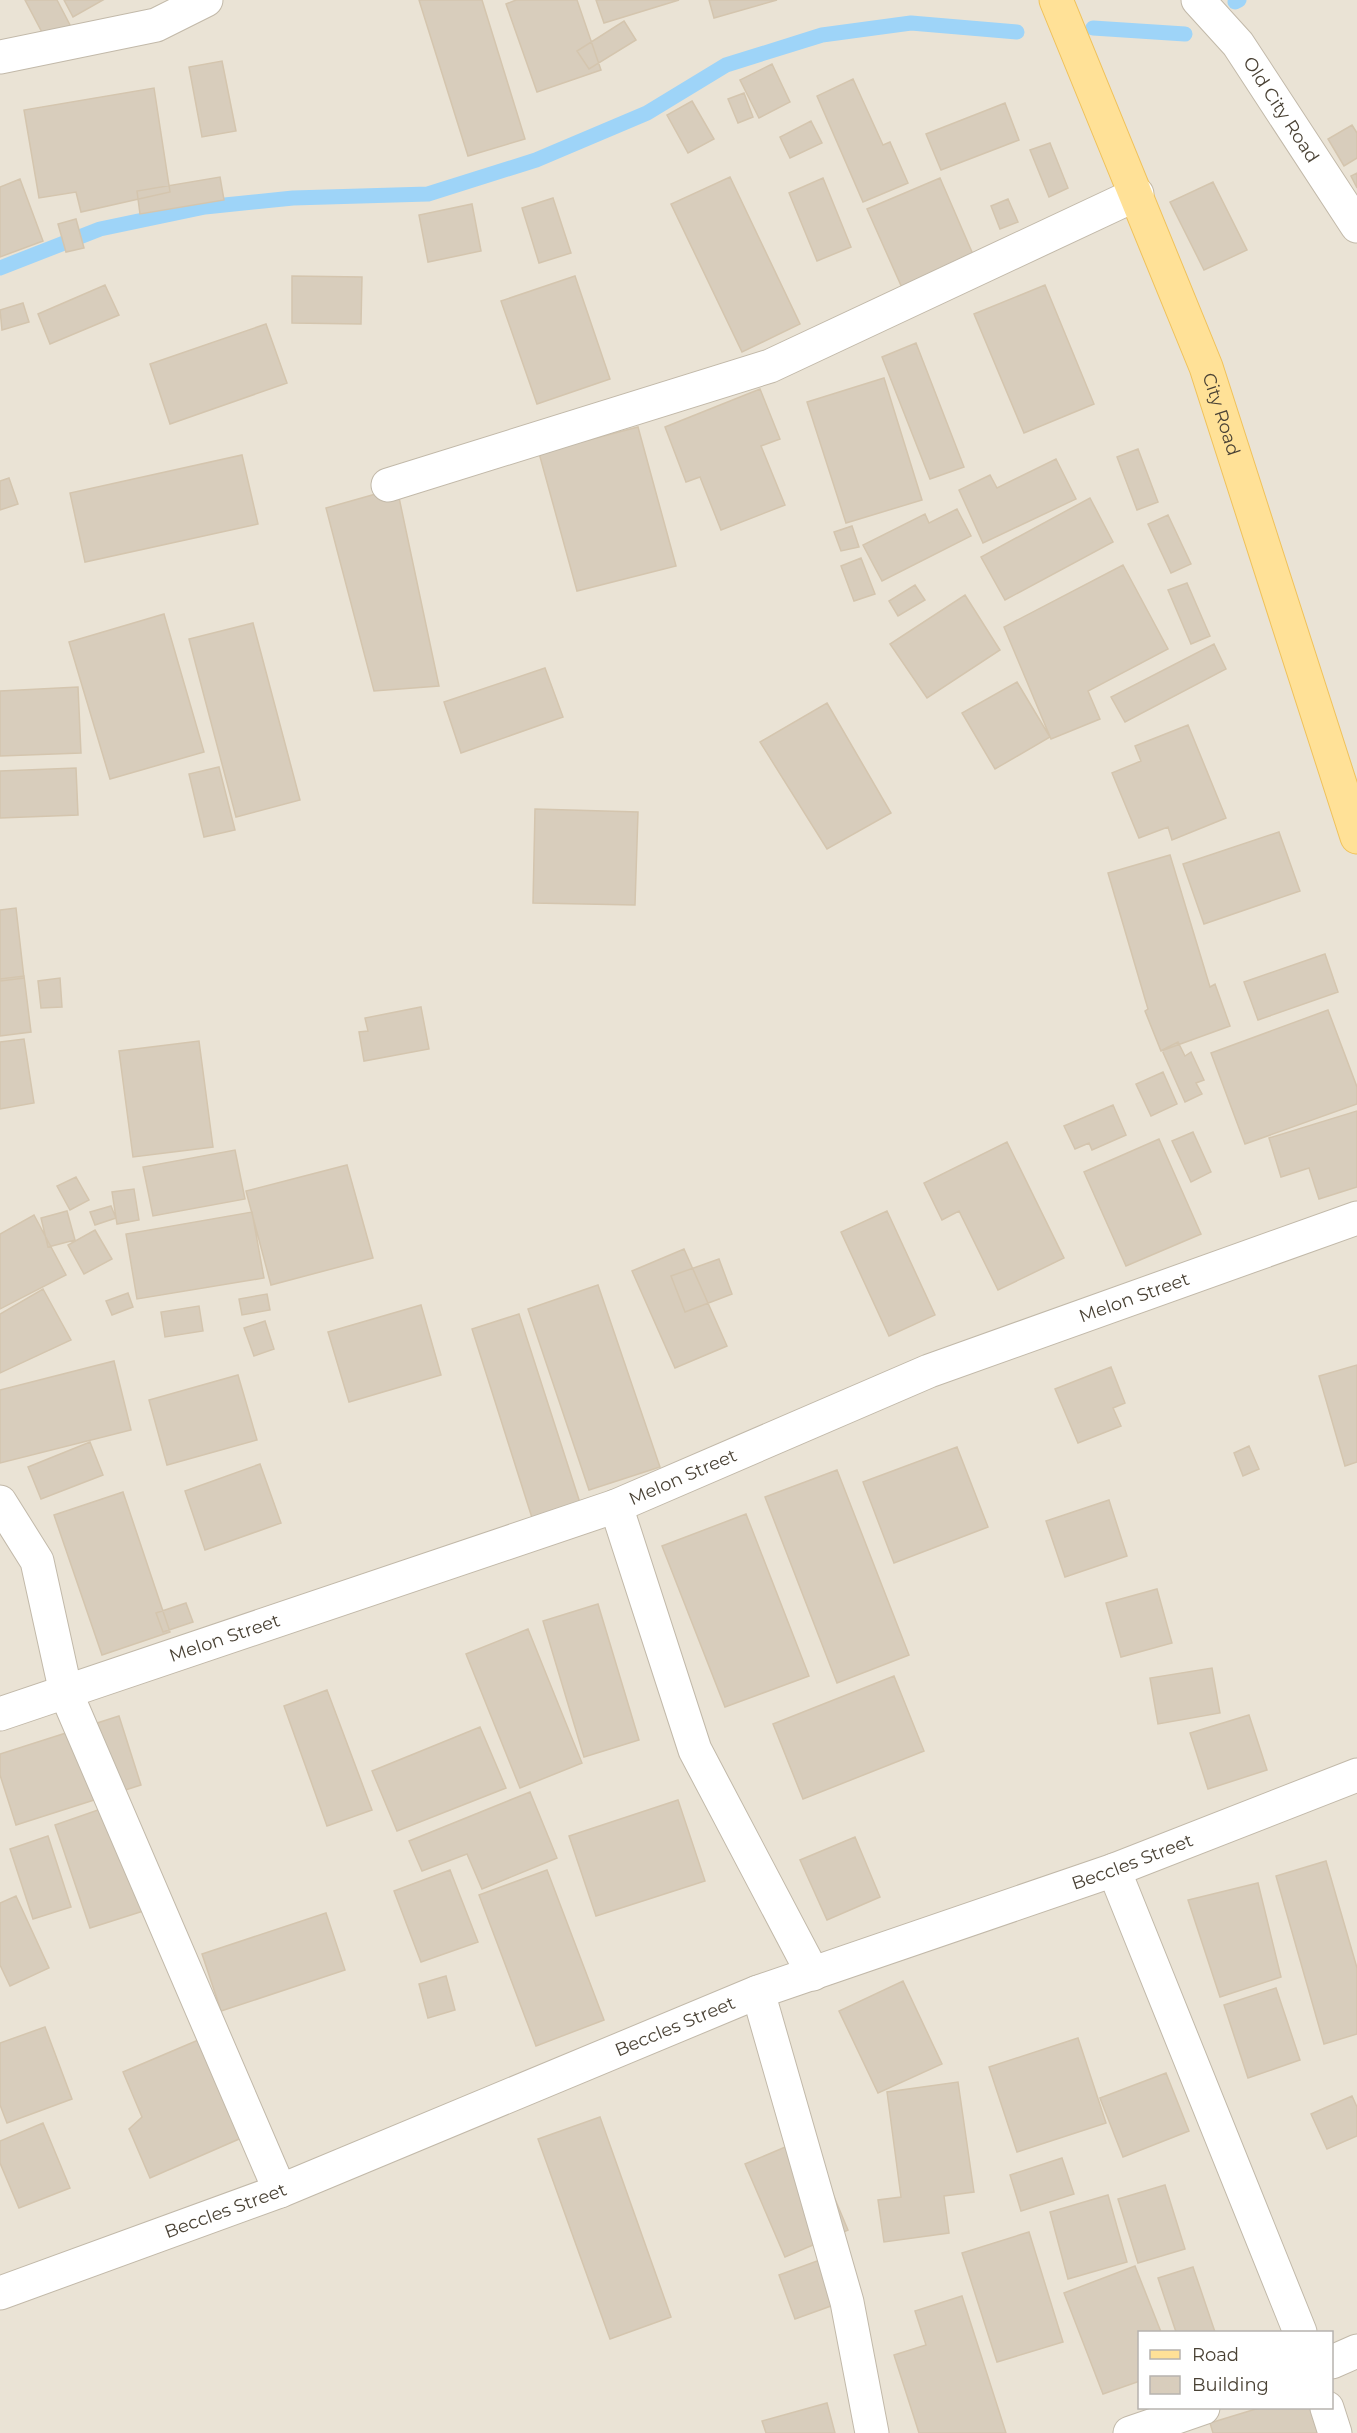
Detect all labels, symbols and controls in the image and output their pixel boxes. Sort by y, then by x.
street label: Old City Road [1238,52,1324,167]
street label: City Road [1198,370,1245,458]
street label: Melon Street [1076,1268,1192,1327]
street label: Melon Street [625,1444,740,1510]
street label: Melon Street [166,1609,283,1667]
street label: Beccles Street [1069,1829,1196,1895]
street label: Beccles Street [612,1992,738,2061]
street label: Beccles Street [162,2179,290,2243]
legend [1138,2331,1333,2409]
text: Road [1192,2344,1239,2366]
text: Building [1192,2374,1269,2396]

